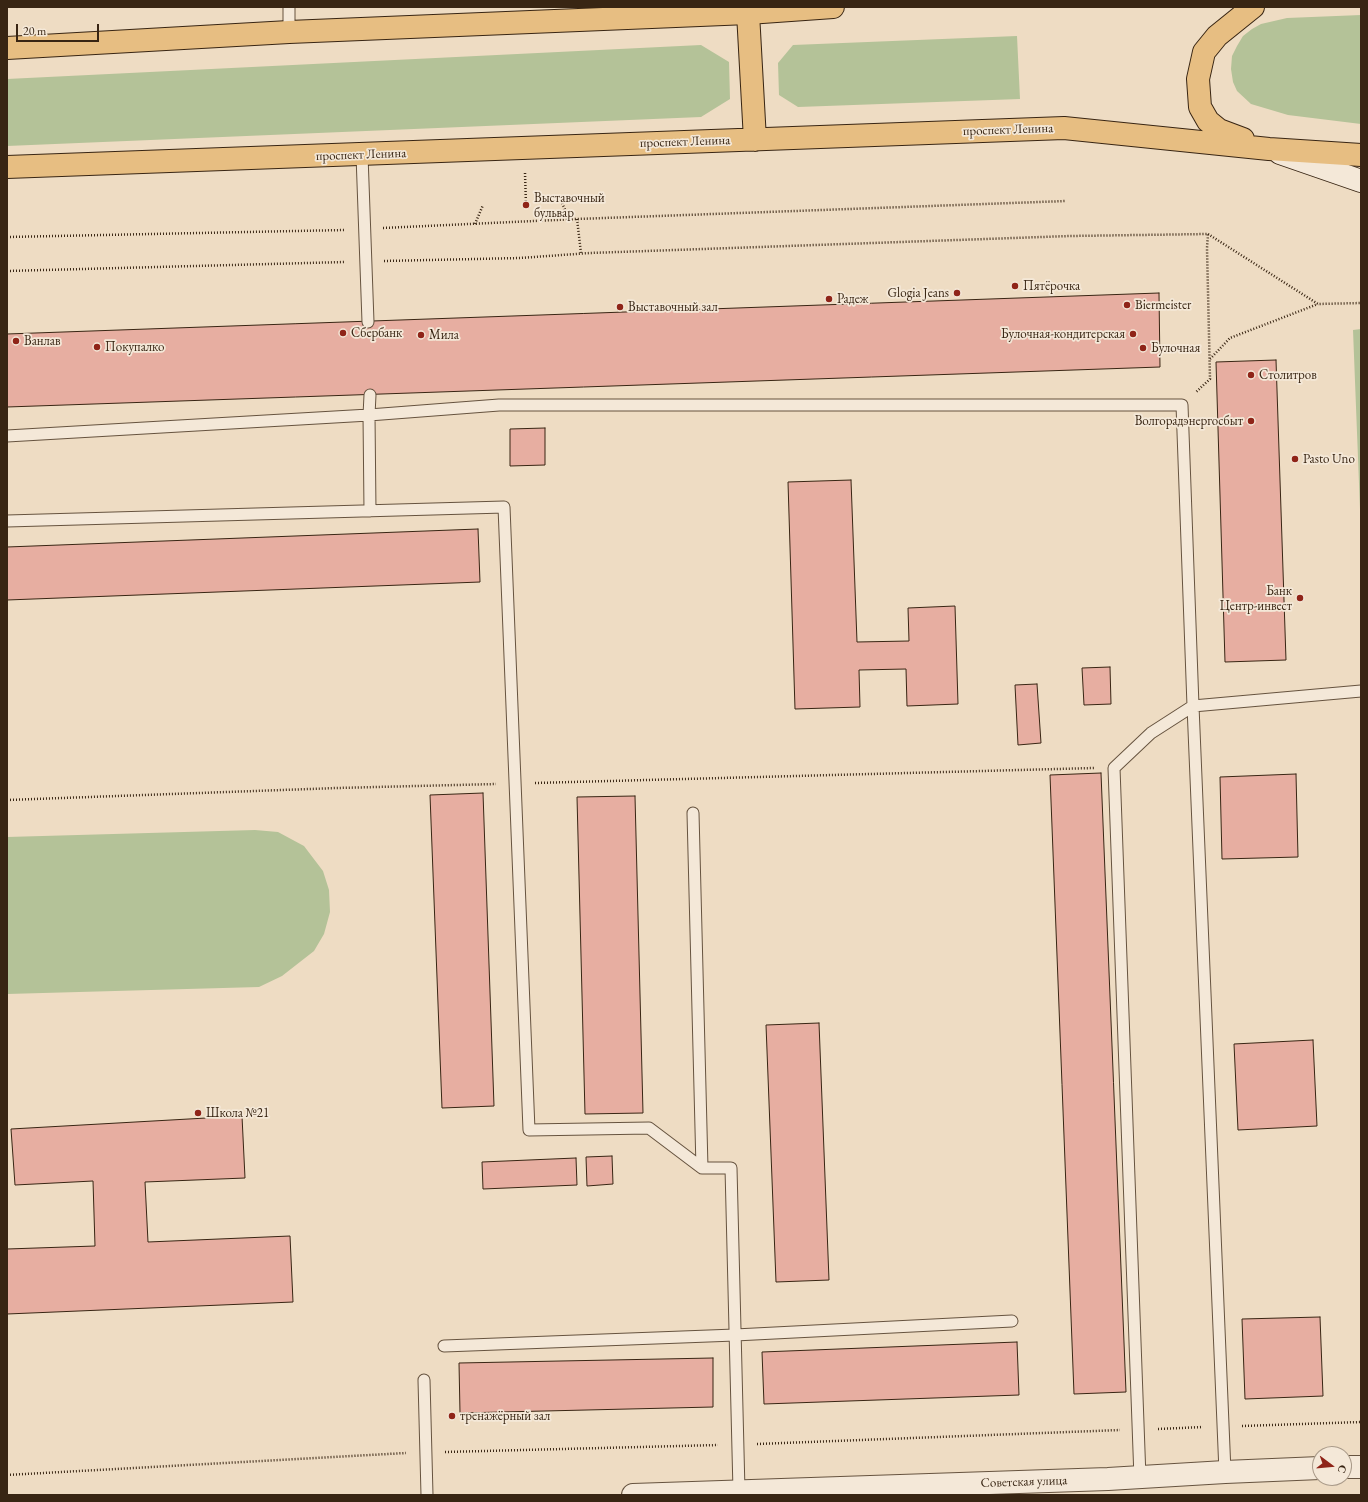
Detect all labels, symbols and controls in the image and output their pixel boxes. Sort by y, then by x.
scale bar [18,16,101,42]
text: 20 m [23,23,46,39]
street label: проспект Ленина [963,121,1053,139]
street label: проспект Ленина [640,133,730,151]
street label: проспект Ленина [316,146,406,164]
place label: Выставочный бульвар [534,190,605,221]
marker: Выставочный бульвар [521,200,531,210]
place label: Пятёрочка [1023,278,1080,294]
marker: Пятёрочка [1010,281,1020,291]
place label: Glogia Jeans [888,285,949,301]
marker: Glogia Jeans [952,288,962,298]
place label: Радеж [837,291,869,307]
marker: Радеж [824,294,834,304]
place label: Biermeister [1135,297,1191,313]
place label: Выставочный зал [628,299,718,315]
marker: Biermeister [1122,300,1132,310]
marker: Выставочный зал [615,302,625,312]
place label: Сбербанк [351,325,402,341]
place label: Булочная-кондитерская [1001,326,1125,342]
place label: Мила [429,327,459,343]
marker: Сбербанк [338,328,348,338]
marker: Булочная-кондитерская [1128,329,1138,339]
marker: Мила [416,330,426,340]
place label: Ванлав [24,333,61,349]
marker: Ванлав [11,336,21,346]
place label: Покупалко [105,339,164,355]
place label: Булочная [1151,340,1200,356]
marker: Покупалко [92,342,102,352]
marker: Булочная [1138,343,1148,353]
place label: Столитров [1259,367,1317,383]
marker: Столитров [1246,370,1256,380]
place label: Волгорадэнергосбыт [1135,413,1243,429]
marker: Волгорадэнергосбыт [1246,416,1256,426]
place label: Pasto Uno [1303,451,1355,467]
marker: Pasto Uno [1290,454,1300,464]
place label: Банк Центр-инвест [1220,583,1292,614]
marker: Банк Центр-инвест [1295,593,1305,603]
place label: Школа №21 [206,1105,269,1121]
marker: Школа №21 [193,1108,203,1118]
place label: тренажёрный зал [460,1408,550,1424]
marker: тренажёрный зал [447,1411,457,1421]
north arrow [1312,1446,1352,1486]
text: С [1335,1463,1350,1475]
street label: Советская улица [980,1473,1068,1491]

